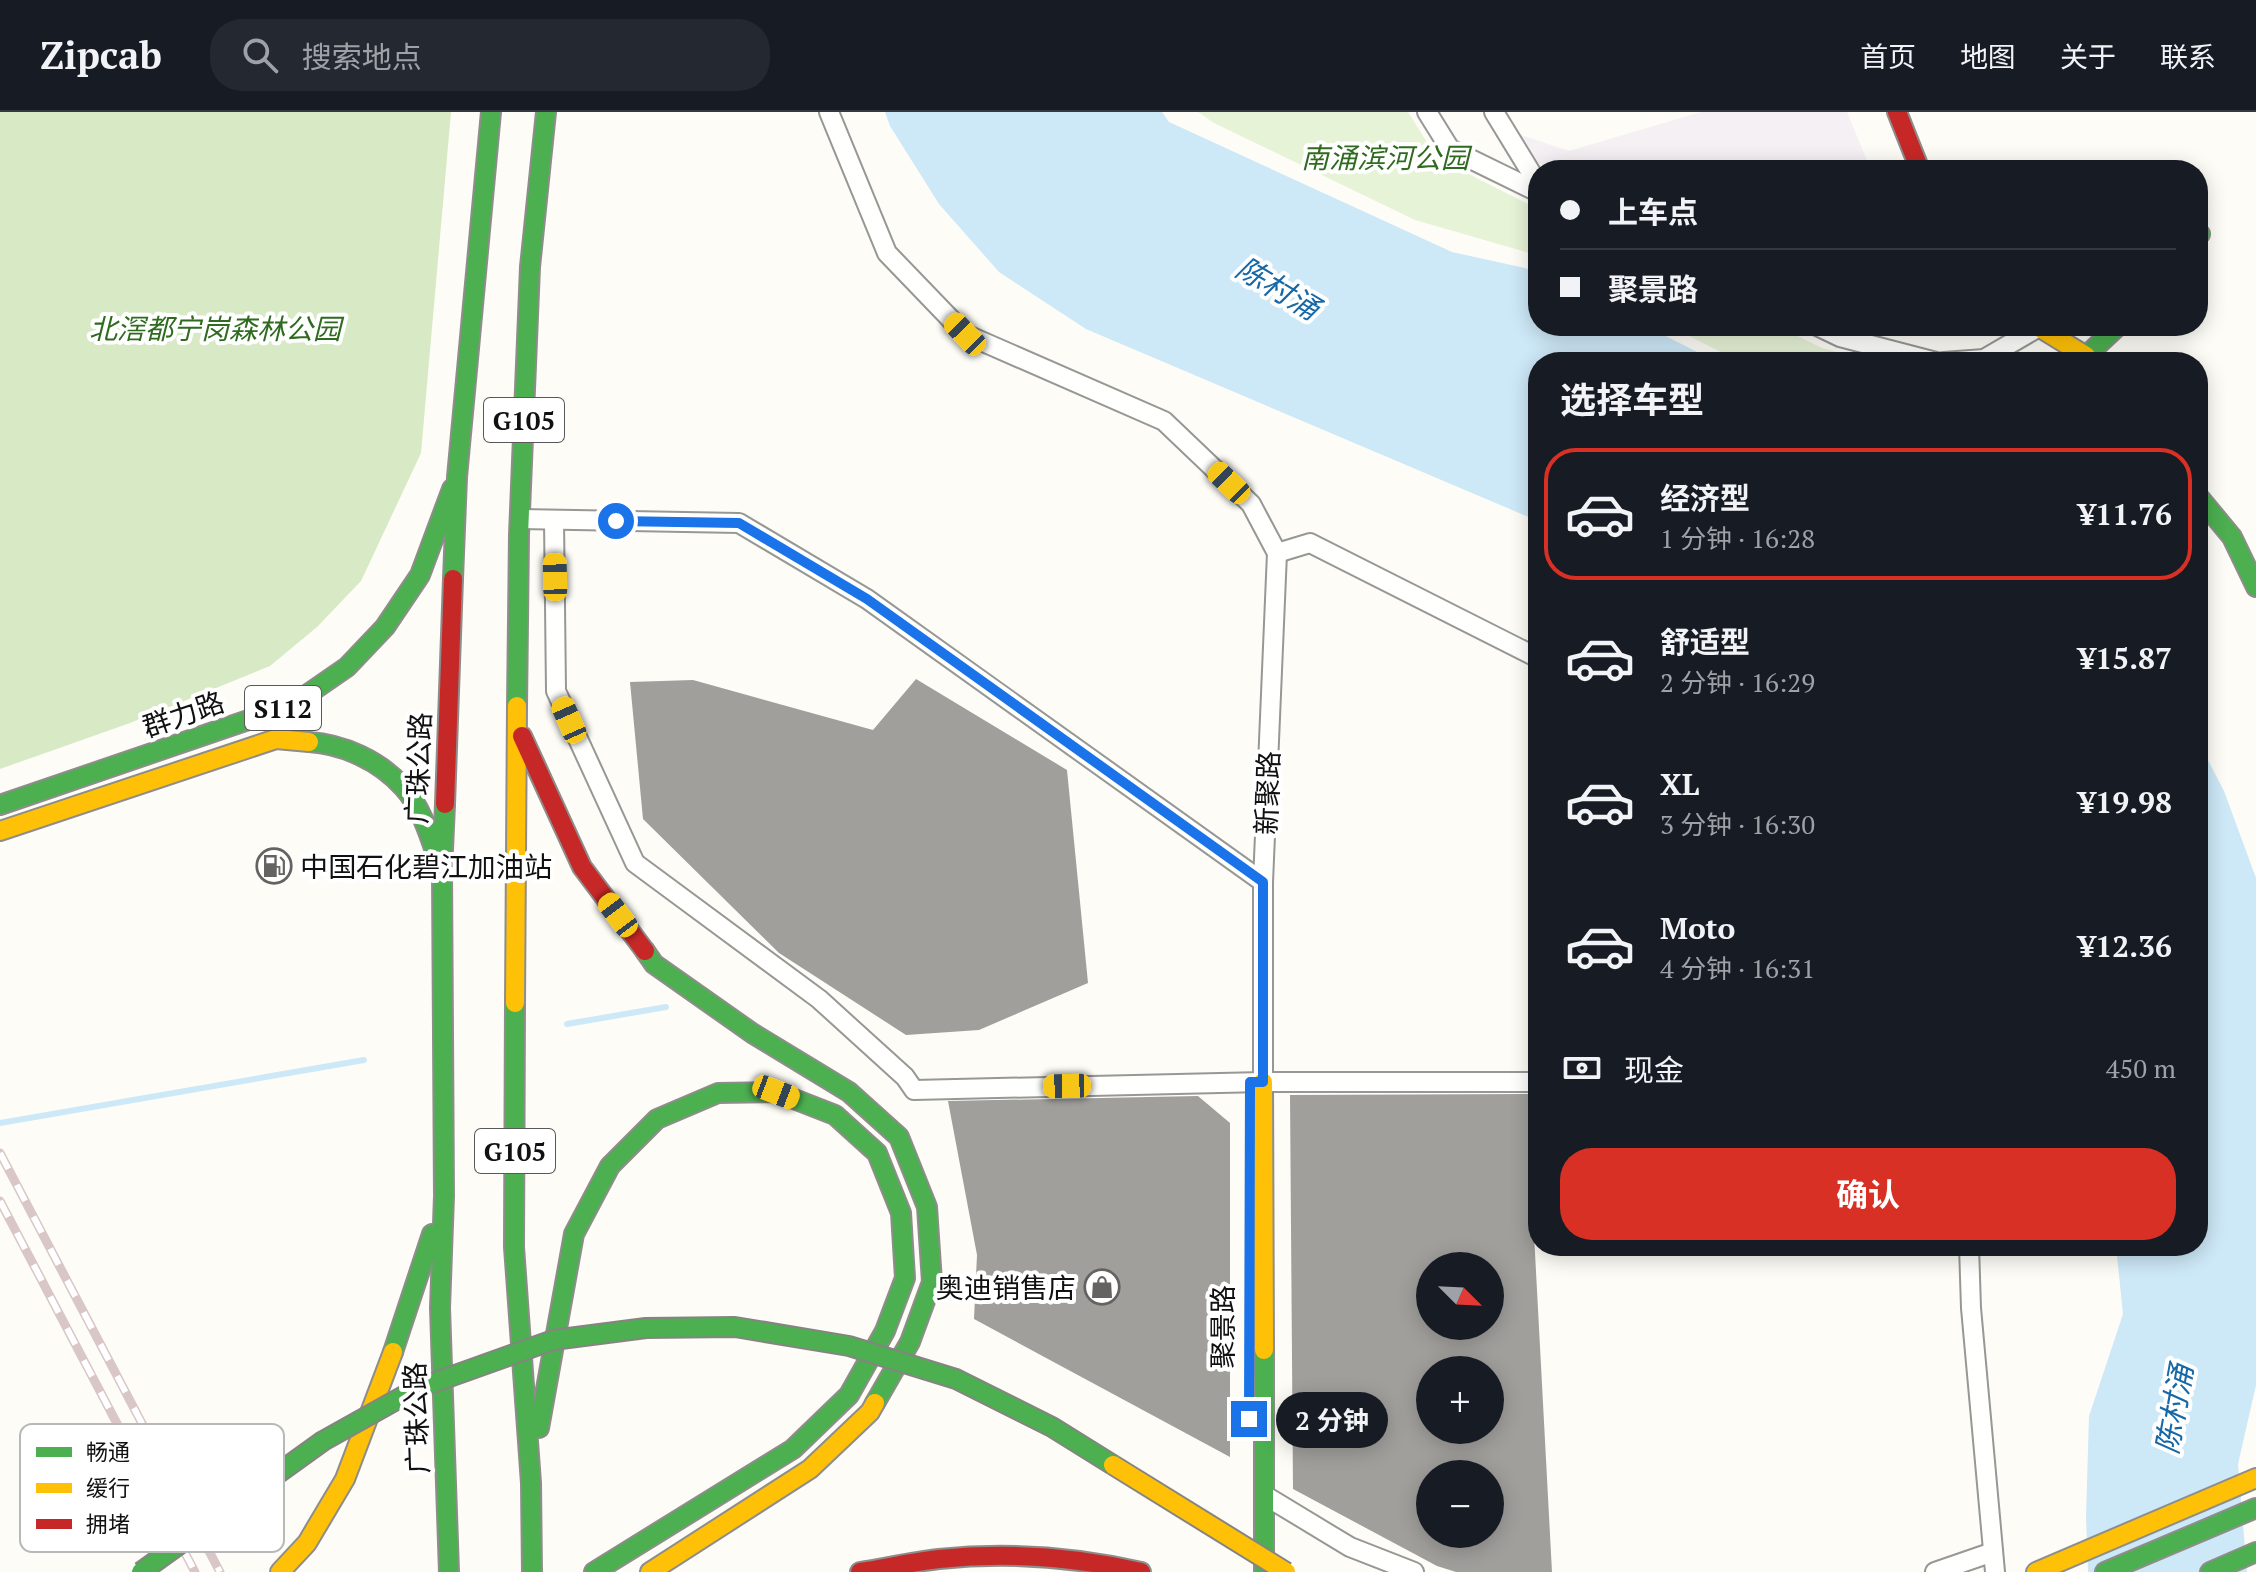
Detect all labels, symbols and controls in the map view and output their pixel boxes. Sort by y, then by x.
search box [210,19,770,91]
text: Zipcab [40,30,162,80]
icon: search [238,33,282,77]
text: 搜索地点 [302,37,422,77]
text: 首页 [1860,38,1916,75]
text: 地图 [1960,38,2016,75]
text: 关于 [2060,38,2116,75]
text: 联系 [2160,38,2216,75]
park label: 南涌滨河公园 [1301,139,1473,176]
text: 上车点 [1608,192,1698,232]
water label: 陈村涌 [1229,248,1329,330]
text: 聚景路 [1608,269,1698,309]
car [940,308,990,360]
park label: 北滘都宁岗森林公园 [89,310,345,347]
text: 选择车型 [1560,376,1704,423]
road number: G105 [484,398,564,442]
car [1203,458,1255,508]
icon: car [1564,478,1636,550]
text: 经济型 [1660,478,1750,518]
text: ¥11.76 [2078,494,2172,534]
route start [598,503,634,539]
text: 1 分钟 · 16:28 [1660,521,1815,555]
car [543,553,567,601]
icon: car [1564,622,1636,694]
text: 舒适型 [1660,622,1750,662]
text: ¥15.87 [2078,638,2172,678]
text: 2 分钟 · 16:29 [1660,665,1815,699]
street label: 群力路 [137,683,229,745]
road number: S112 [245,686,321,730]
car [548,693,590,747]
street label: 广珠公路 [398,711,438,825]
street label: 新聚路 [1247,750,1287,836]
text: XL [1660,764,1699,804]
icon: car [1564,766,1636,838]
text: ¥19.98 [2078,782,2172,822]
text: 3 分钟 · 16:30 [1660,807,1815,841]
fuel station icon: 中国石化碧江加油站 [255,847,293,885]
place label: 中国石化碧江加油站 [300,848,552,885]
car [594,889,642,941]
text: Moto [1660,908,1735,948]
icon: car [1564,910,1636,982]
text: ¥12.36 [2078,926,2172,966]
text: 4 分钟 · 16:31 [1660,951,1815,985]
icon: cash [1560,1046,1604,1090]
text: 现金 [1624,1050,1684,1090]
text: 450 m [2106,1051,2176,1085]
car [749,1072,803,1112]
car [1043,1074,1091,1098]
road number: G105 [475,1129,555,1173]
button: 确认 [1560,1148,2176,1240]
north arrow [1416,1252,1504,1340]
map controls [1416,1252,1504,1548]
shop icon: 奥迪销售店 [1083,1268,1121,1306]
place label: 奥迪销售店 [936,1269,1076,1306]
street label: 聚景路 [1204,1285,1241,1369]
button: + [1416,1356,1504,1444]
water label: 陈村涌 [2146,1358,2202,1457]
street label: 广珠公路 [396,1361,436,1475]
callout: 2 分钟 [1277,1391,1389,1447]
route end [1231,1401,1267,1437]
text: 2 分钟 [1295,1403,1369,1437]
legend [20,1424,284,1552]
text: 畅通 [86,1437,130,1466]
button: − [1416,1460,1504,1548]
text: 缓行 [86,1473,130,1502]
text: 拥堵 [86,1509,130,1538]

